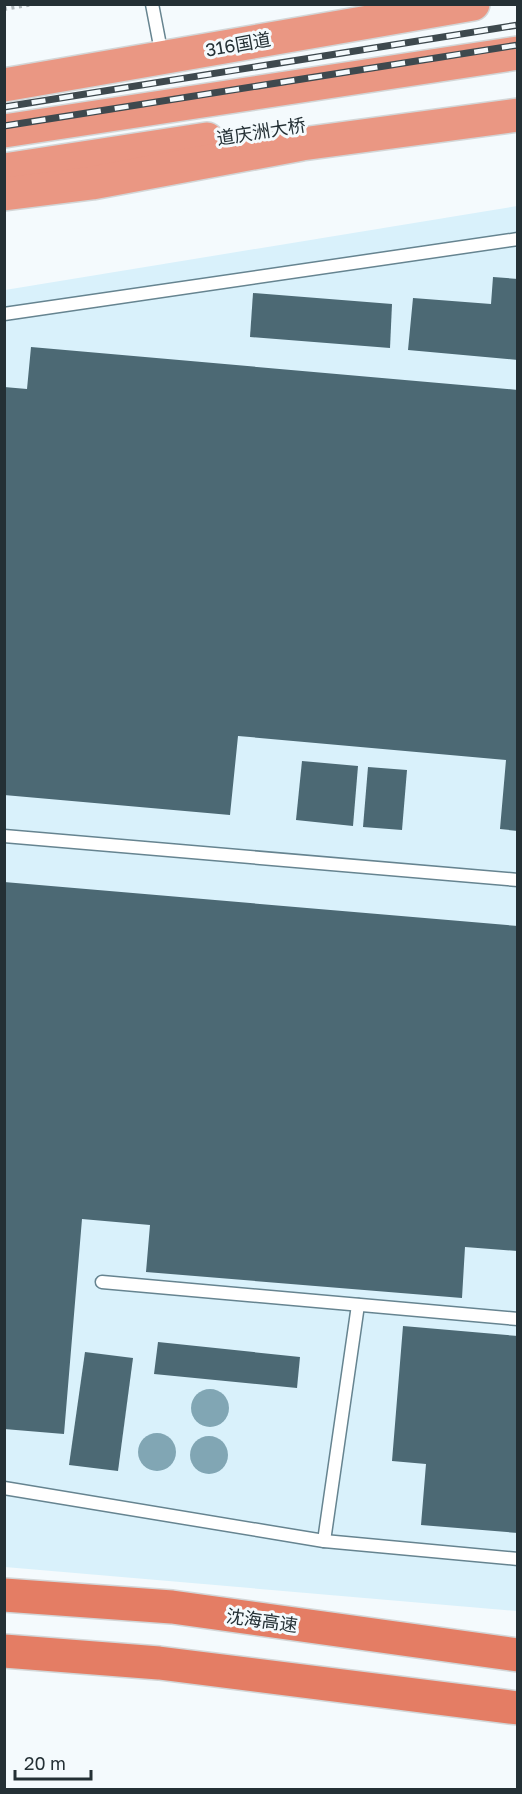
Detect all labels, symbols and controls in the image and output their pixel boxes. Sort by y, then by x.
street label: 316国道 [204,27,272,61]
street label: 道庆洲大桥 [215,113,307,149]
street label: 沈海高速 [225,1604,299,1636]
scale bar [15,1743,92,1781]
text: 20 m [24,1752,66,1774]

